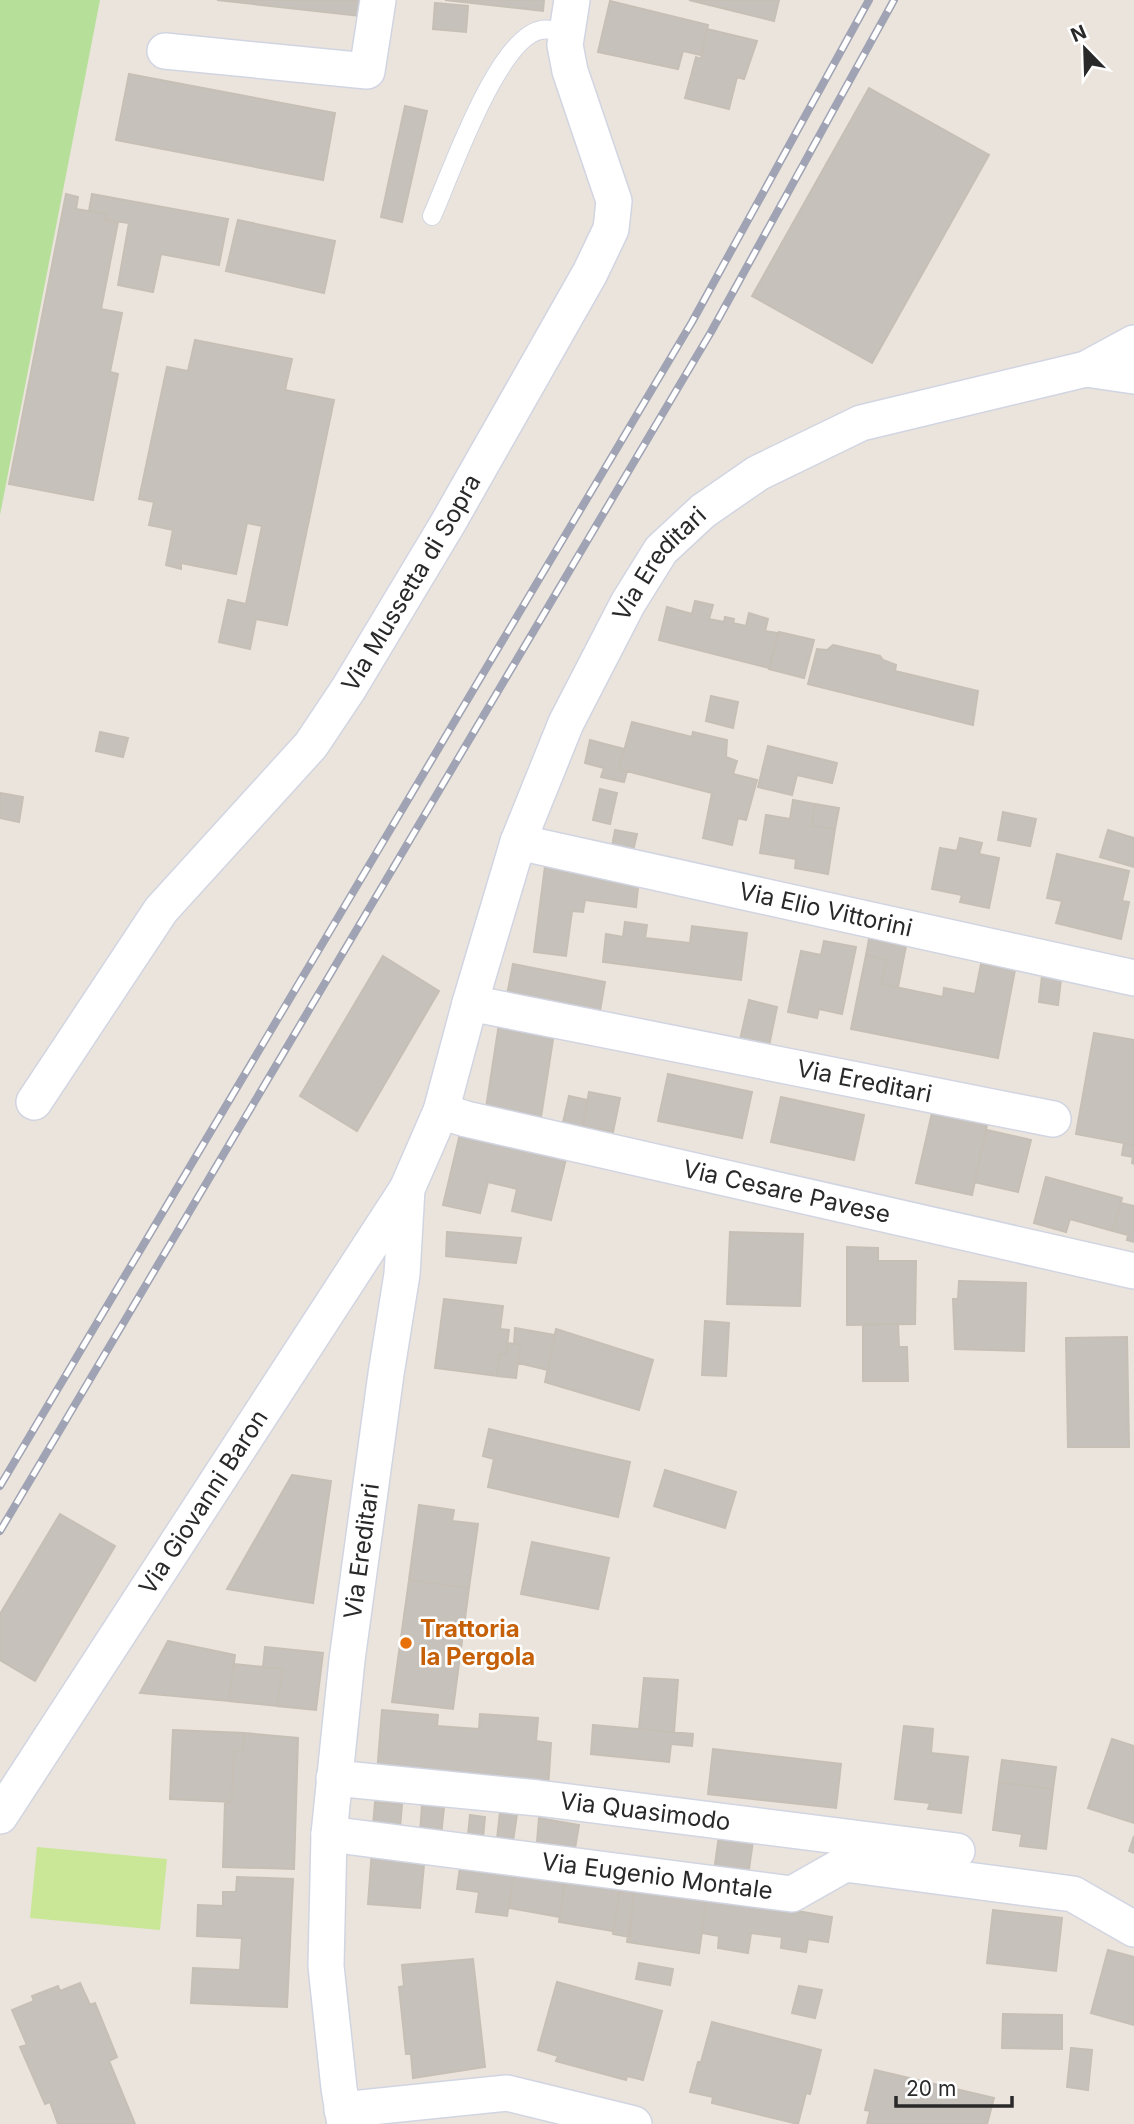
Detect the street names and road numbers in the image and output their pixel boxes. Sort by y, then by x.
street label: Via Mussetta di Sopra [335,469,487,696]
street label: Via Ereditari [606,501,712,625]
street label: Via Elio Vittorini [736,876,915,943]
street label: Via Ereditari [794,1053,934,1109]
street label: Via Cesare Pavese [680,1154,893,1229]
street label: Via Giovanni Baron [133,1404,274,1600]
street label: Via Ereditari [338,1481,385,1621]
street label: Via Quasimodo [558,1786,732,1836]
street label: Via Eugenio Montale [540,1847,775,1905]

